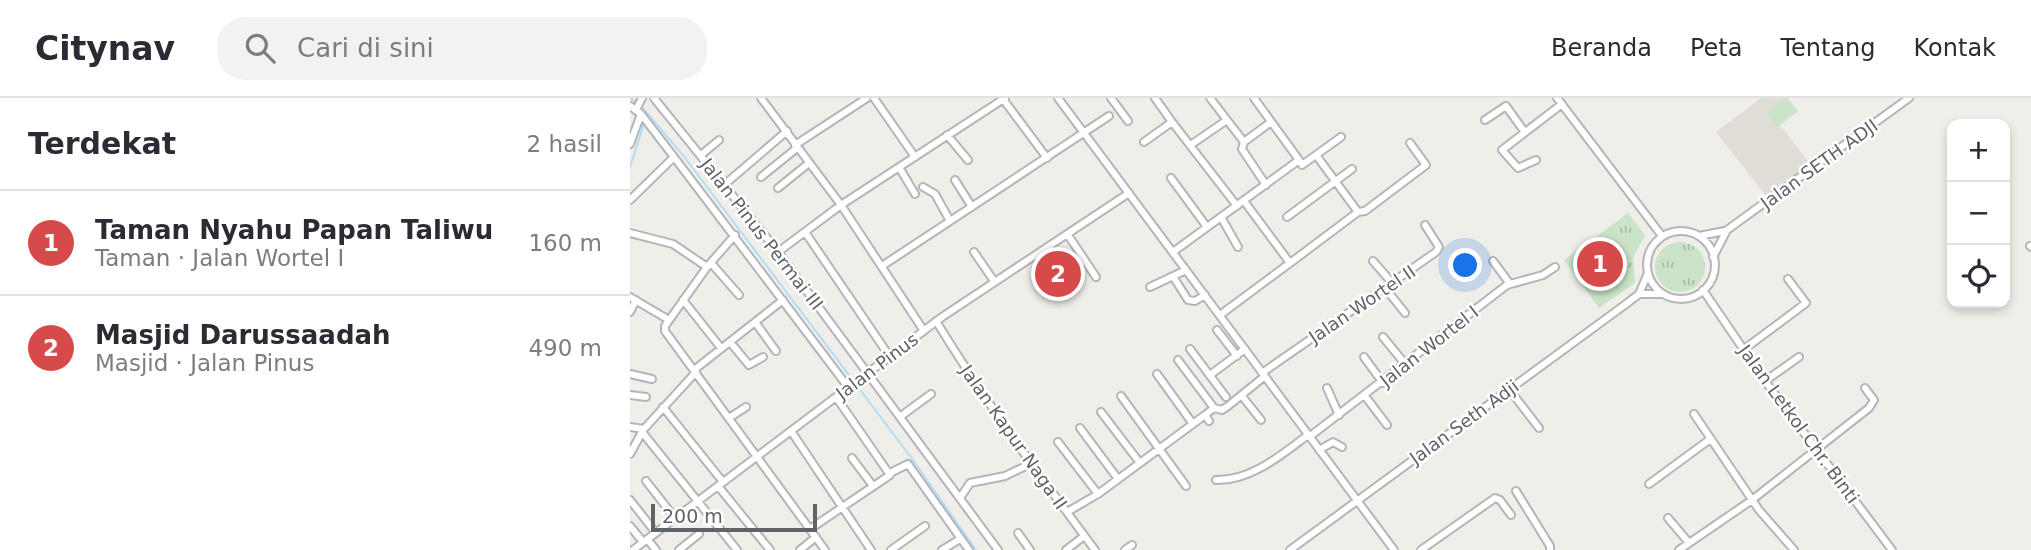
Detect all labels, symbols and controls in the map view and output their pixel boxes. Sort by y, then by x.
search box [217,17,707,80]
text: Citynav [35,29,175,68]
icon: search [241,29,279,67]
text: Cari di sini [297,33,434,63]
text: Beranda [1551,34,1652,62]
text: Peta [1690,34,1742,62]
text: Tentang [1780,34,1876,62]
text: Kontak [1914,34,1996,62]
street label: Jalan SETH ADJI [1756,115,1882,214]
map controls [1947,119,2010,308]
button: + [1947,119,2010,182]
text: Terdekat [28,126,176,161]
text: 2 hasil [527,131,602,157]
street label: Jalan Pinus Permai III [696,153,828,314]
button: − [1947,182,2010,245]
text: Taman Nyahu Papan Taliwu [95,215,493,245]
text: 1 [43,230,59,256]
text: 160 m [528,230,602,256]
pin: 1 [1577,238,1623,290]
text: Taman · Jalan Wortel I [95,245,344,271]
button: locate [1947,245,2010,308]
pin: 2 [1035,248,1081,300]
your location [1448,248,1482,282]
street label: Jalan Wortel II [1304,261,1419,348]
street label: Jalan Wortel I [1375,301,1482,391]
text: Masjid Darussaadah [95,320,391,350]
street label: Jalan Pinus [831,328,922,404]
text: 2 [43,335,59,361]
text: 490 m [528,335,602,361]
street label: Jalan Letkol Chr. Binti [1734,340,1864,507]
text: Masjid · Jalan Pinus [95,350,314,376]
street label: Jalan Kapur Naga II [956,360,1072,513]
street label: Jalan Seth Adji [1405,375,1523,469]
scale bar [651,501,817,533]
text: 200 m [662,505,723,527]

